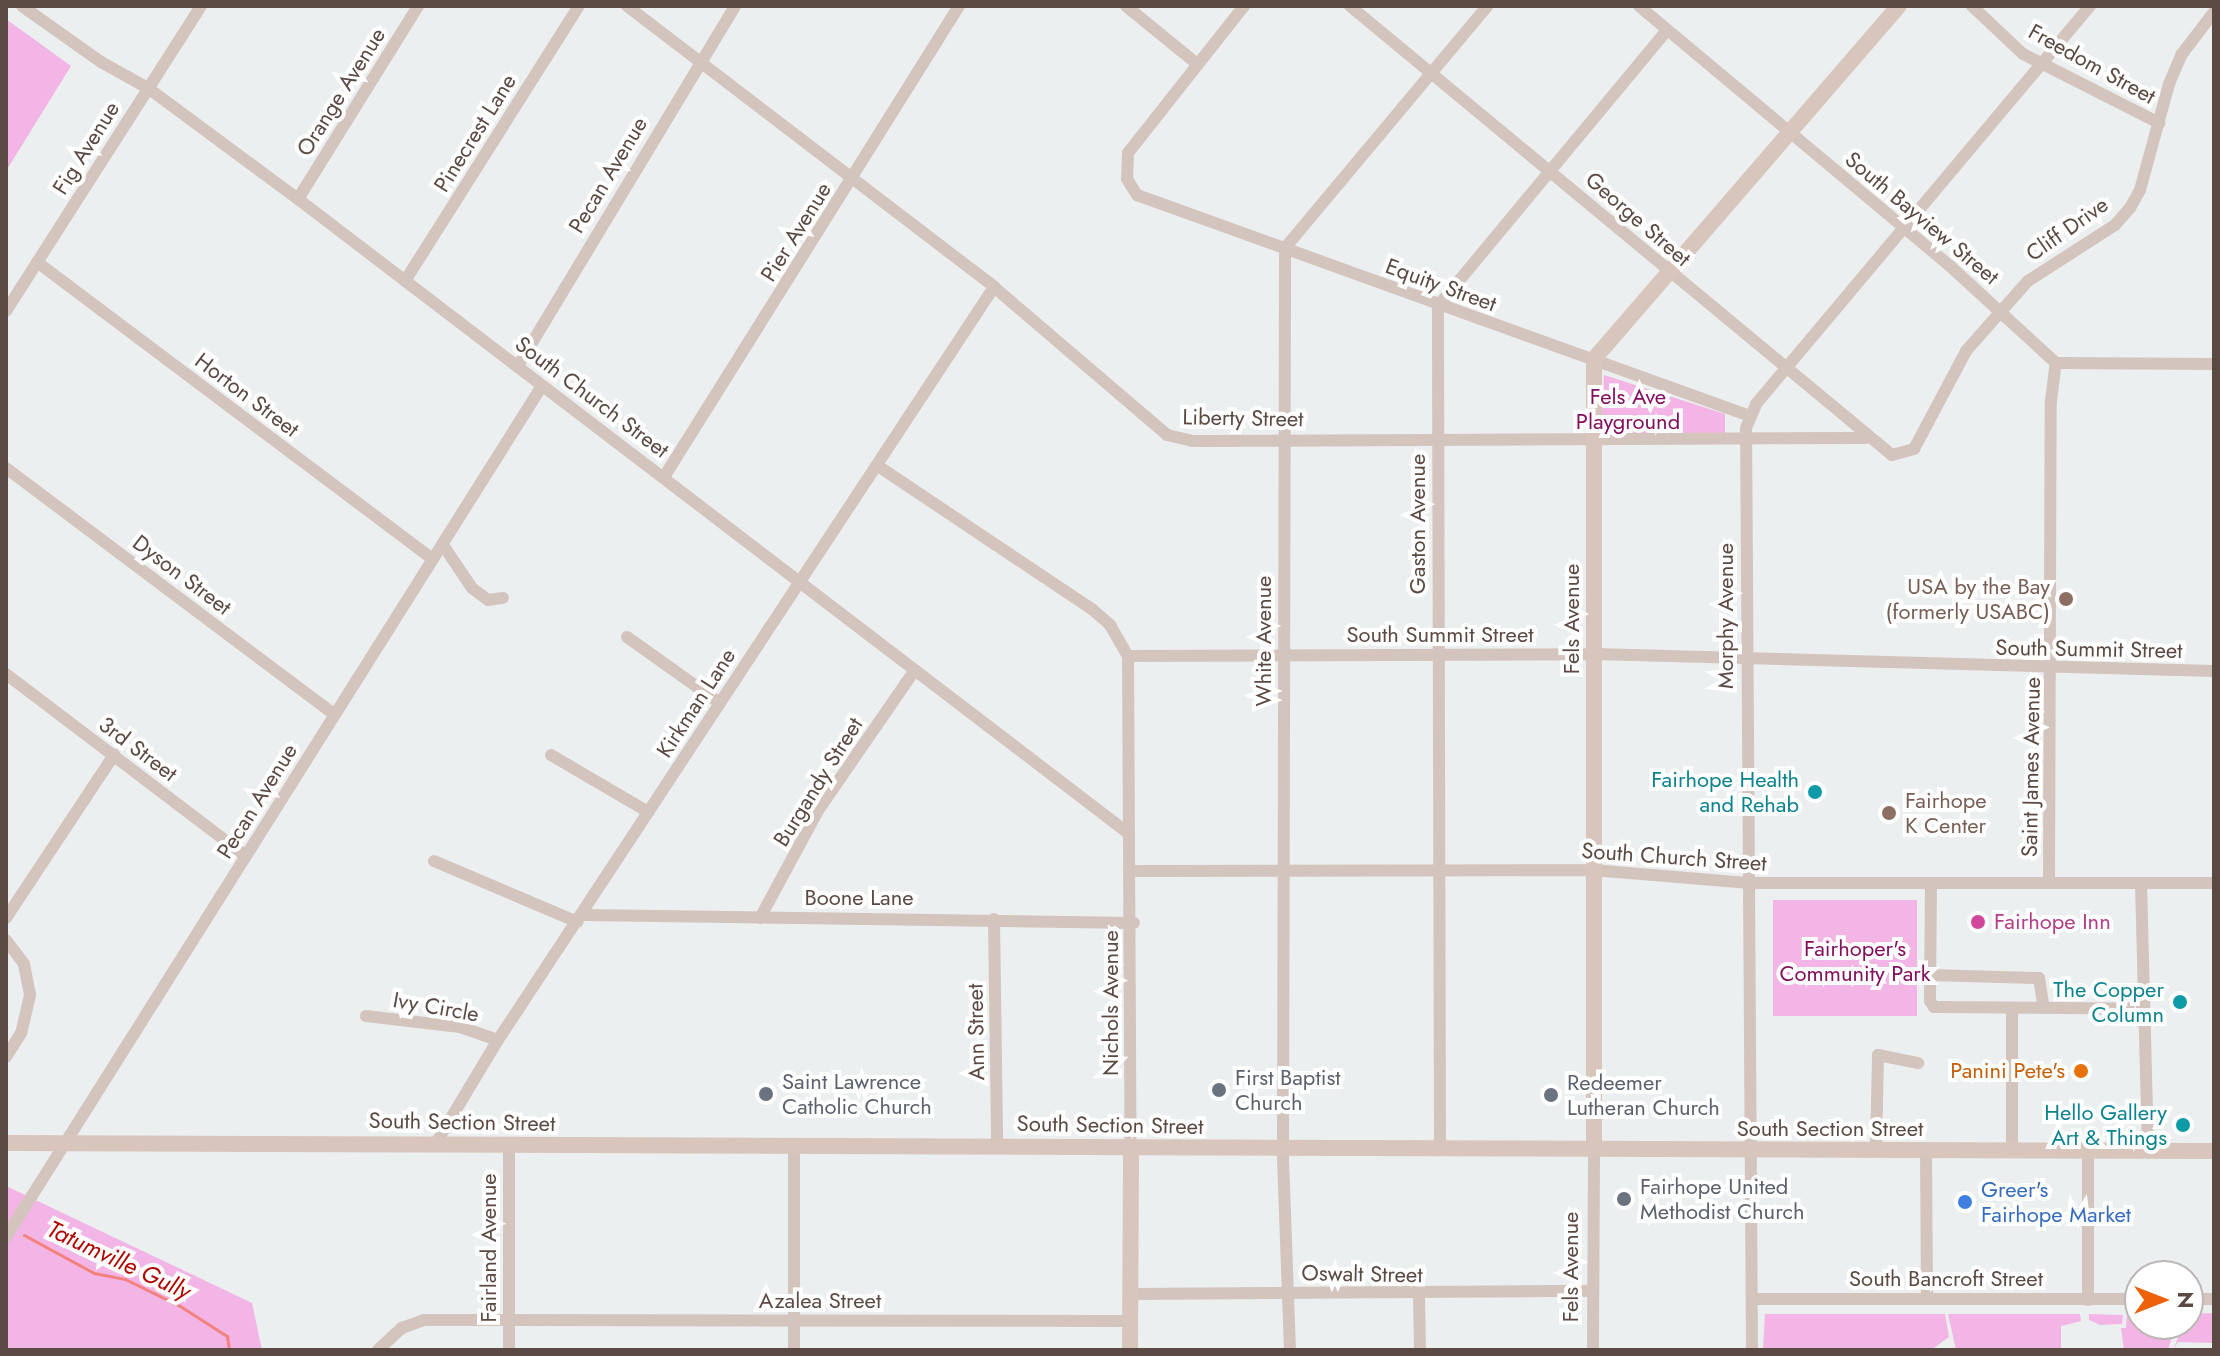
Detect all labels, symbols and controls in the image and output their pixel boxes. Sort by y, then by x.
street label: Freedom Street [2024,18,2160,110]
street label: Orange Avenue [291,23,391,161]
street label: Pinecrest Lane [428,69,522,197]
street label: Fig Avenue [47,97,125,199]
street label: Pecan Avenue [563,112,653,238]
street label: South Bayview Street [1840,146,2004,290]
street label: George Street [1580,166,1696,272]
street label: Pier Avenue [755,178,837,286]
street label: Cliff Drive [2021,191,2113,267]
street label: Equity Street [1382,253,1500,317]
street label: South Church Street [510,331,674,463]
street label: Horton Street [190,347,304,443]
park label: Fels Ave Playground [1576,383,1680,434]
street label: Liberty Street [1182,404,1304,432]
street label: Gaston Avenue [1405,454,1431,594]
street label: Dyson Street [128,529,236,621]
street label: Morphy Avenue [1713,543,1739,689]
street label: Fels Avenue [1559,564,1585,674]
place label: USA by the Bay (formerly USABC) [1885,573,2050,624]
street label: White Avenue [1251,576,1277,706]
marker: USA by the Bay (formerly USABC) [2057,590,2075,608]
street label: South Summit Street [1346,622,1534,648]
street label: South Summit Street [1995,634,2183,664]
street label: Kirkman Lane [651,644,741,762]
street label: Saint James Avenue [2016,677,2046,857]
street label: 3rd Street [94,711,182,787]
street label: Burgandy Street [768,713,868,851]
street label: Pecan Avenue [211,739,303,863]
place label: Fairhope Health and Rehab [1651,766,1799,818]
marker: Fairhope Health and Rehab [1806,783,1824,801]
place label: Fairhope K Center [1905,787,1987,838]
marker: Fairhope K Center [1880,804,1898,822]
street label: South Church Street [1581,837,1767,877]
street label: Boone Lane [804,885,914,911]
place label: Fairhope Inn [1994,909,2111,935]
marker: Fairhope Inn [1969,913,1987,931]
street label: Nichols Avenue [1098,930,1124,1076]
park label: Fairhoper's Community Park [1780,935,1930,986]
place label: The Copper Column [2053,976,2164,1028]
street label: Ann Street [962,983,990,1081]
street label: Ivy Circle [391,986,481,1028]
marker: The Copper Column [2171,993,2189,1011]
place label: Panini Pete's [1950,1058,2065,1084]
marker: Panini Pete's [2072,1062,2090,1080]
place label: First Baptist Church [1235,1064,1341,1116]
place label: Saint Lawrence Catholic Church [782,1068,932,1120]
place label: Redeemer Lutheran Church [1567,1069,1720,1120]
marker: First Baptist Church [1210,1081,1228,1099]
marker: Saint Lawrence Catholic Church [757,1085,775,1103]
marker: Redeemer Lutheran Church [1542,1086,1560,1104]
place label: Hello Gallery Art & Things [2044,1099,2167,1150]
street label: South Section Street [368,1107,556,1137]
street label: South Section Street [1016,1110,1204,1140]
street label: South Section Street [1737,1116,1923,1142]
marker: Hello Gallery Art & Things [2174,1116,2192,1134]
street label: Fairland Avenue [476,1173,502,1323]
place label: Fairhope United Methodist Church [1640,1173,1804,1224]
place label: Greer's Fairhope Market [1981,1176,2131,1228]
marker: Fairhope United Methodist Church [1615,1190,1633,1208]
marker: Greer's Fairhope Market [1956,1193,1974,1211]
street label: Fels Avenue [1558,1212,1584,1322]
water label: Tatumville Gully [43,1214,195,1306]
street label: Oswalt Street [1301,1260,1423,1288]
north arrow [2124,1260,2204,1340]
street label: South Bancroft Street [1849,1266,2043,1292]
street label: Azalea Street [759,1288,881,1314]
text: N [2170,1291,2202,1309]

